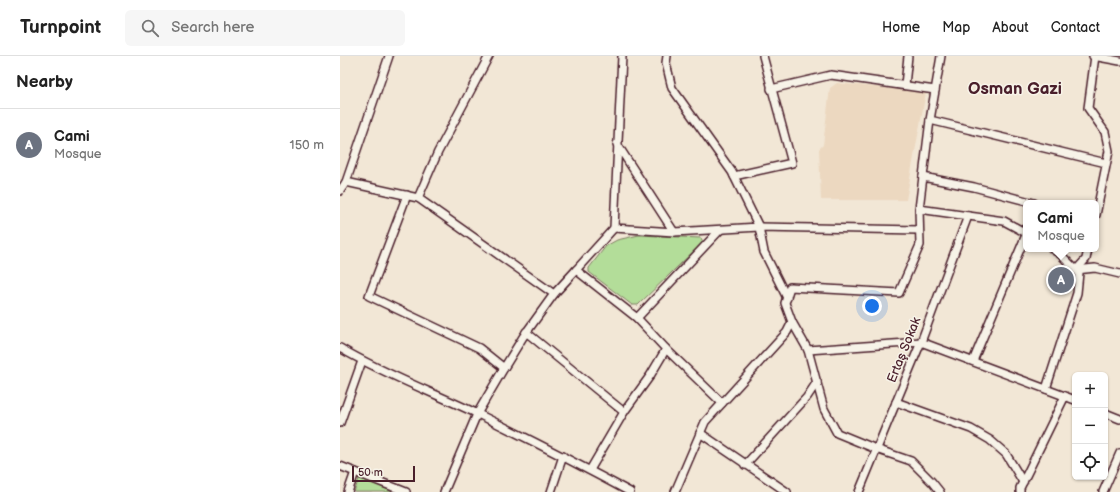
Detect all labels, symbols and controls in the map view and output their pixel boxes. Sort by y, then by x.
search box [125,10,405,46]
text: Turnpoint [20,16,101,39]
icon: search [139,17,161,39]
text: Search here [171,18,254,37]
text: Home [882,19,920,36]
text: Map [942,19,970,36]
text: About [992,19,1029,36]
text: Contact [1051,19,1100,36]
text: Nearby [16,72,73,92]
district label: Osman Gazi [968,79,1062,99]
text: Cami [54,127,90,146]
text: A [25,137,33,153]
text: 150 m [290,137,324,153]
text: Mosque [54,146,102,162]
popup [1023,200,1099,252]
text: Cami [1037,209,1073,228]
text: Mosque [1037,228,1085,244]
pin: A [1048,265,1074,295]
your location [862,296,882,316]
street label: Ertaş Sokak [884,314,925,385]
map controls [1072,372,1108,480]
button: + [1072,372,1108,408]
button: − [1072,408,1108,444]
button: locate [1072,444,1108,480]
scale bar [352,464,415,483]
text: 50 m [358,466,383,479]

